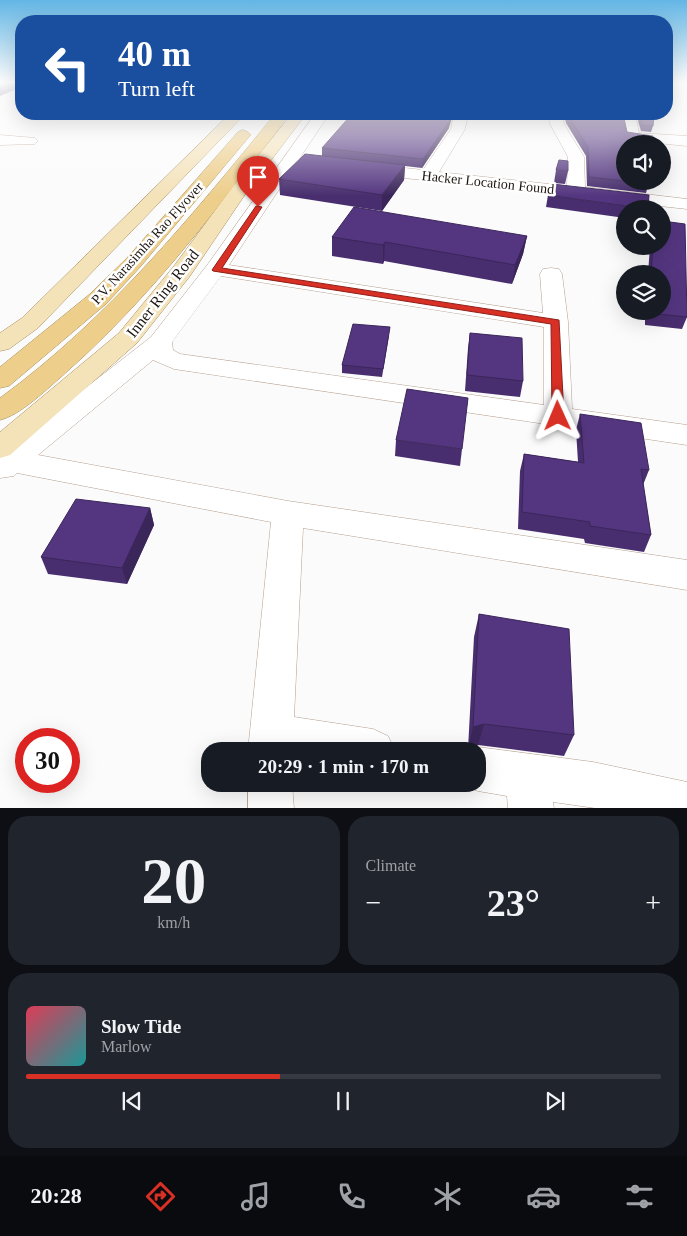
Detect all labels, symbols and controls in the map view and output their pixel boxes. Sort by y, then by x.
icon: left [35,35,100,100]
text: 40 m [118,35,191,74]
text: Turn left [118,76,195,101]
map controls [616,135,671,320]
button: sound [616,135,671,190]
pin [237,156,279,207]
icon: arrive [244,163,272,191]
street label: Hacker Location Found [421,168,555,197]
street label: P.V. Narasimha Rao Flyover [89,179,206,307]
button: search [616,200,671,255]
street label: Inner Ring Road [123,246,203,341]
button: layers [616,265,671,320]
position arrow [531,389,583,441]
speed limit sign: 30 [15,728,80,793]
text: 20:29 · 1 min · 170 m [258,756,429,777]
text: 20 [141,845,206,917]
text: Climate [366,857,416,874]
text: 23° [487,882,540,924]
text: − [366,887,381,918]
text: + [645,887,661,918]
text: km/h [157,914,190,931]
text: Slow Tide [101,1016,181,1037]
text: Marlow [101,1038,152,1055]
icon: previous [118,1087,146,1115]
icon: pause [329,1087,357,1115]
icon: next [541,1087,569,1115]
icon: directions [143,1179,178,1214]
icon: music [238,1179,273,1214]
icon: phone [334,1179,369,1214]
icon: climate [430,1179,465,1214]
icon: car [526,1179,561,1214]
icon: filters [622,1179,657,1214]
text: 20:28 [30,1183,82,1208]

